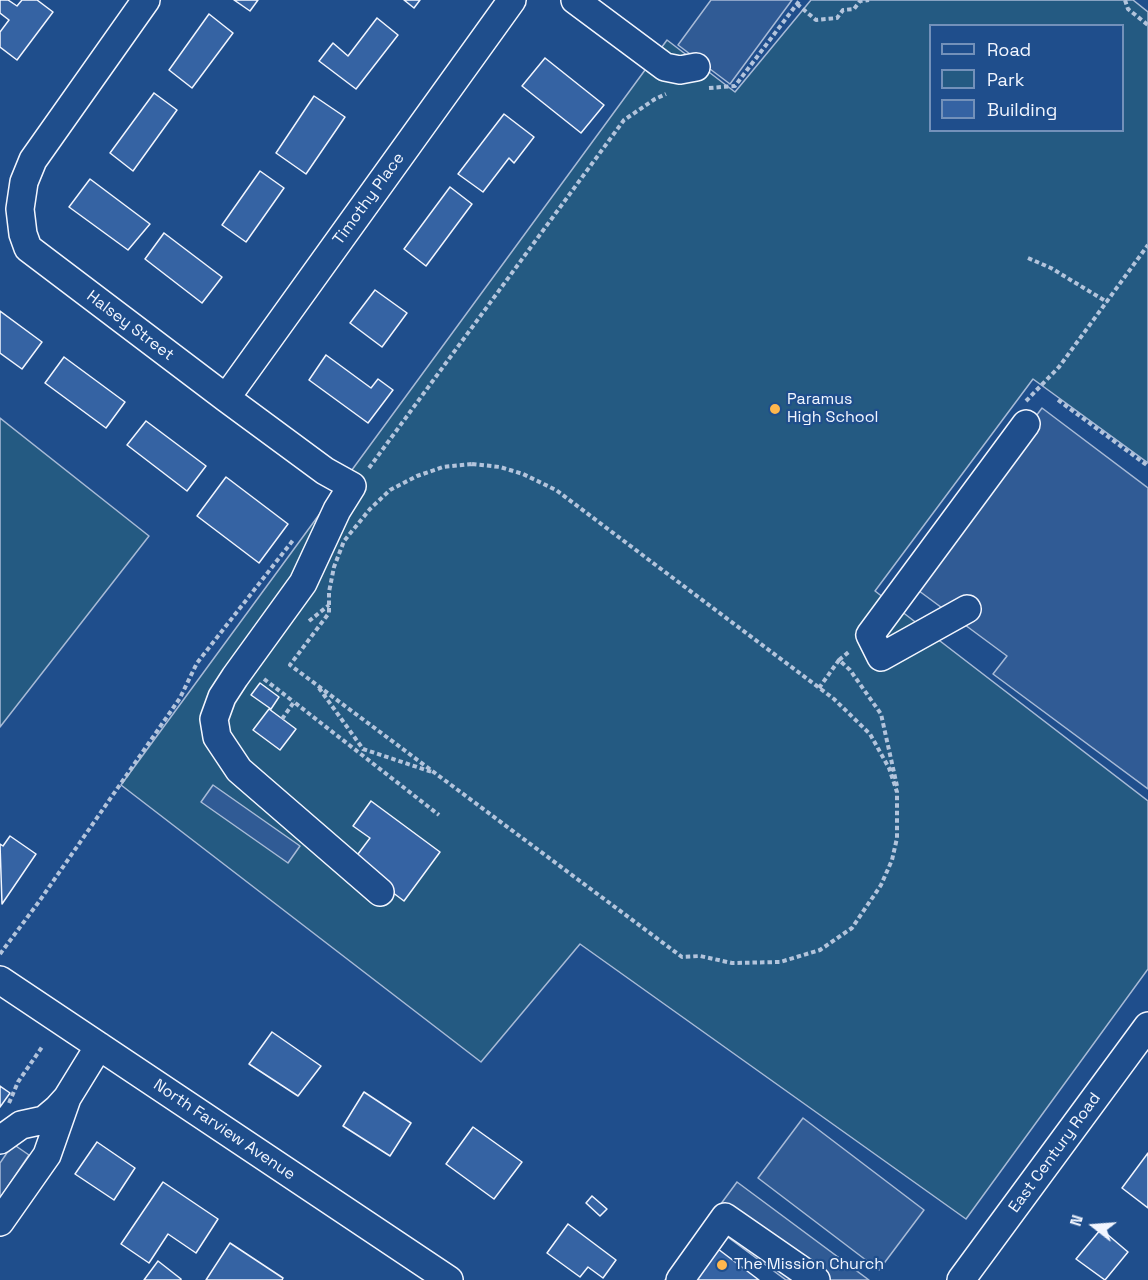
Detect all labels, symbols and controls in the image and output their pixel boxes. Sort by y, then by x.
legend [929,24,1124,132]
text: Road [987,38,1031,61]
text: Park [987,68,1024,91]
text: Building [987,98,1057,121]
street label: Timothy Place [329,149,409,249]
street label: Halsey Street [83,287,177,365]
place label: Paramus High School [787,390,878,428]
marker: Paramus High School [768,402,782,416]
street label: North Farview Avenue [149,1075,299,1185]
street label: East Century Road [1005,1089,1105,1217]
north arrow [1064,1196,1124,1256]
text: N [1065,1212,1088,1229]
place label: The Mission Church [734,1255,884,1275]
marker: The Mission Church [715,1258,729,1272]

